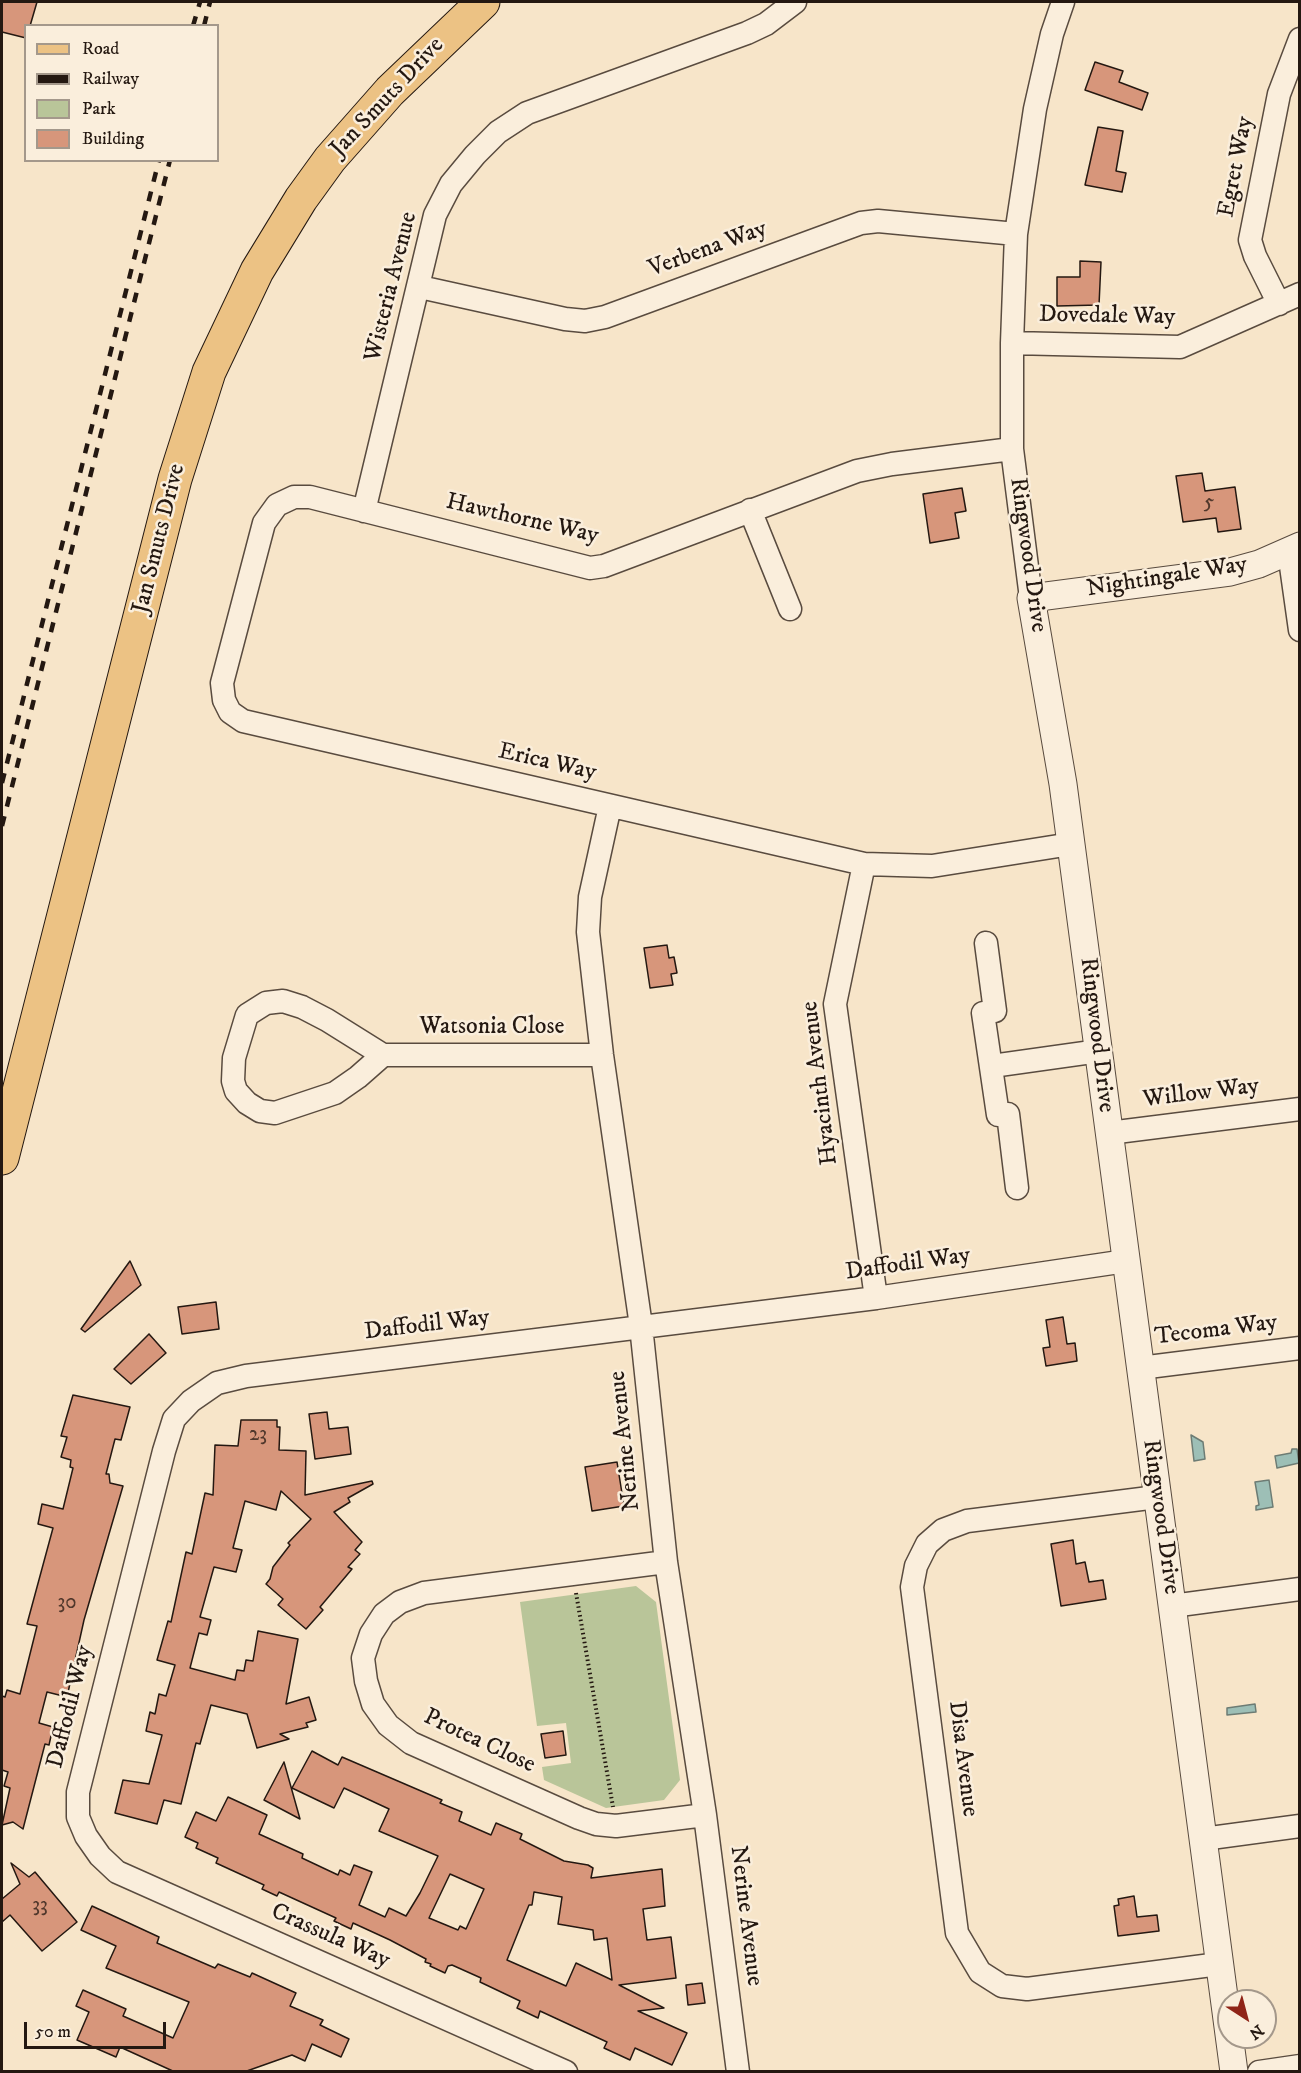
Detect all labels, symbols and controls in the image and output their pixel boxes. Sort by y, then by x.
legend [24,24,219,162]
street label: Jan Smuts Drive [325,32,451,164]
text: Road [82,38,119,60]
text: Railway [82,68,139,90]
text: Park [82,98,116,120]
street label: Egret Way [1213,114,1261,220]
text: Building [82,128,144,150]
street label: Wisteria Avenue [359,209,425,365]
street label: Verbena Way [645,215,771,285]
street label: Dovedale Way [1039,301,1175,333]
street label: Jan Smuts Drive [127,461,193,617]
street label: Ringwood Drive [1002,476,1052,634]
street label: Hawthorne Way [443,488,601,552]
house number: 5 [1204,491,1214,517]
street label: Nightingale Way [1085,551,1249,605]
street label: Erica Way [495,738,599,788]
street label: Ringwood Drive [1072,956,1120,1114]
street label: Hyacinth Avenue [797,999,845,1167]
street label: Watsonia Close [420,1014,564,1042]
street label: Willow Way [1141,1073,1261,1115]
street label: Daffodil Way [844,1242,972,1288]
street label: Daffodil Way [363,1304,491,1348]
street label: Tecoma Way [1153,1309,1279,1353]
street label: Nerine Avenue [604,1369,648,1513]
house number: 23 [249,1423,267,1449]
street label: Ringwood Drive [1135,1438,1185,1596]
house number: 30 [57,1591,77,1617]
street label: Daffodil Way [42,1643,100,1771]
street label: Disa Avenue [941,1699,983,1819]
street label: Protea Close [418,1704,540,1780]
street label: Nerine Avenue [722,1844,768,1988]
house number: 33 [32,1894,48,1920]
street label: Crassula Way [266,1898,394,1976]
north arrow [1217,1989,1277,2049]
scale bar [27,2010,170,2048]
text: N [1245,2020,1268,2044]
text: 50 m [35,2021,71,2043]

